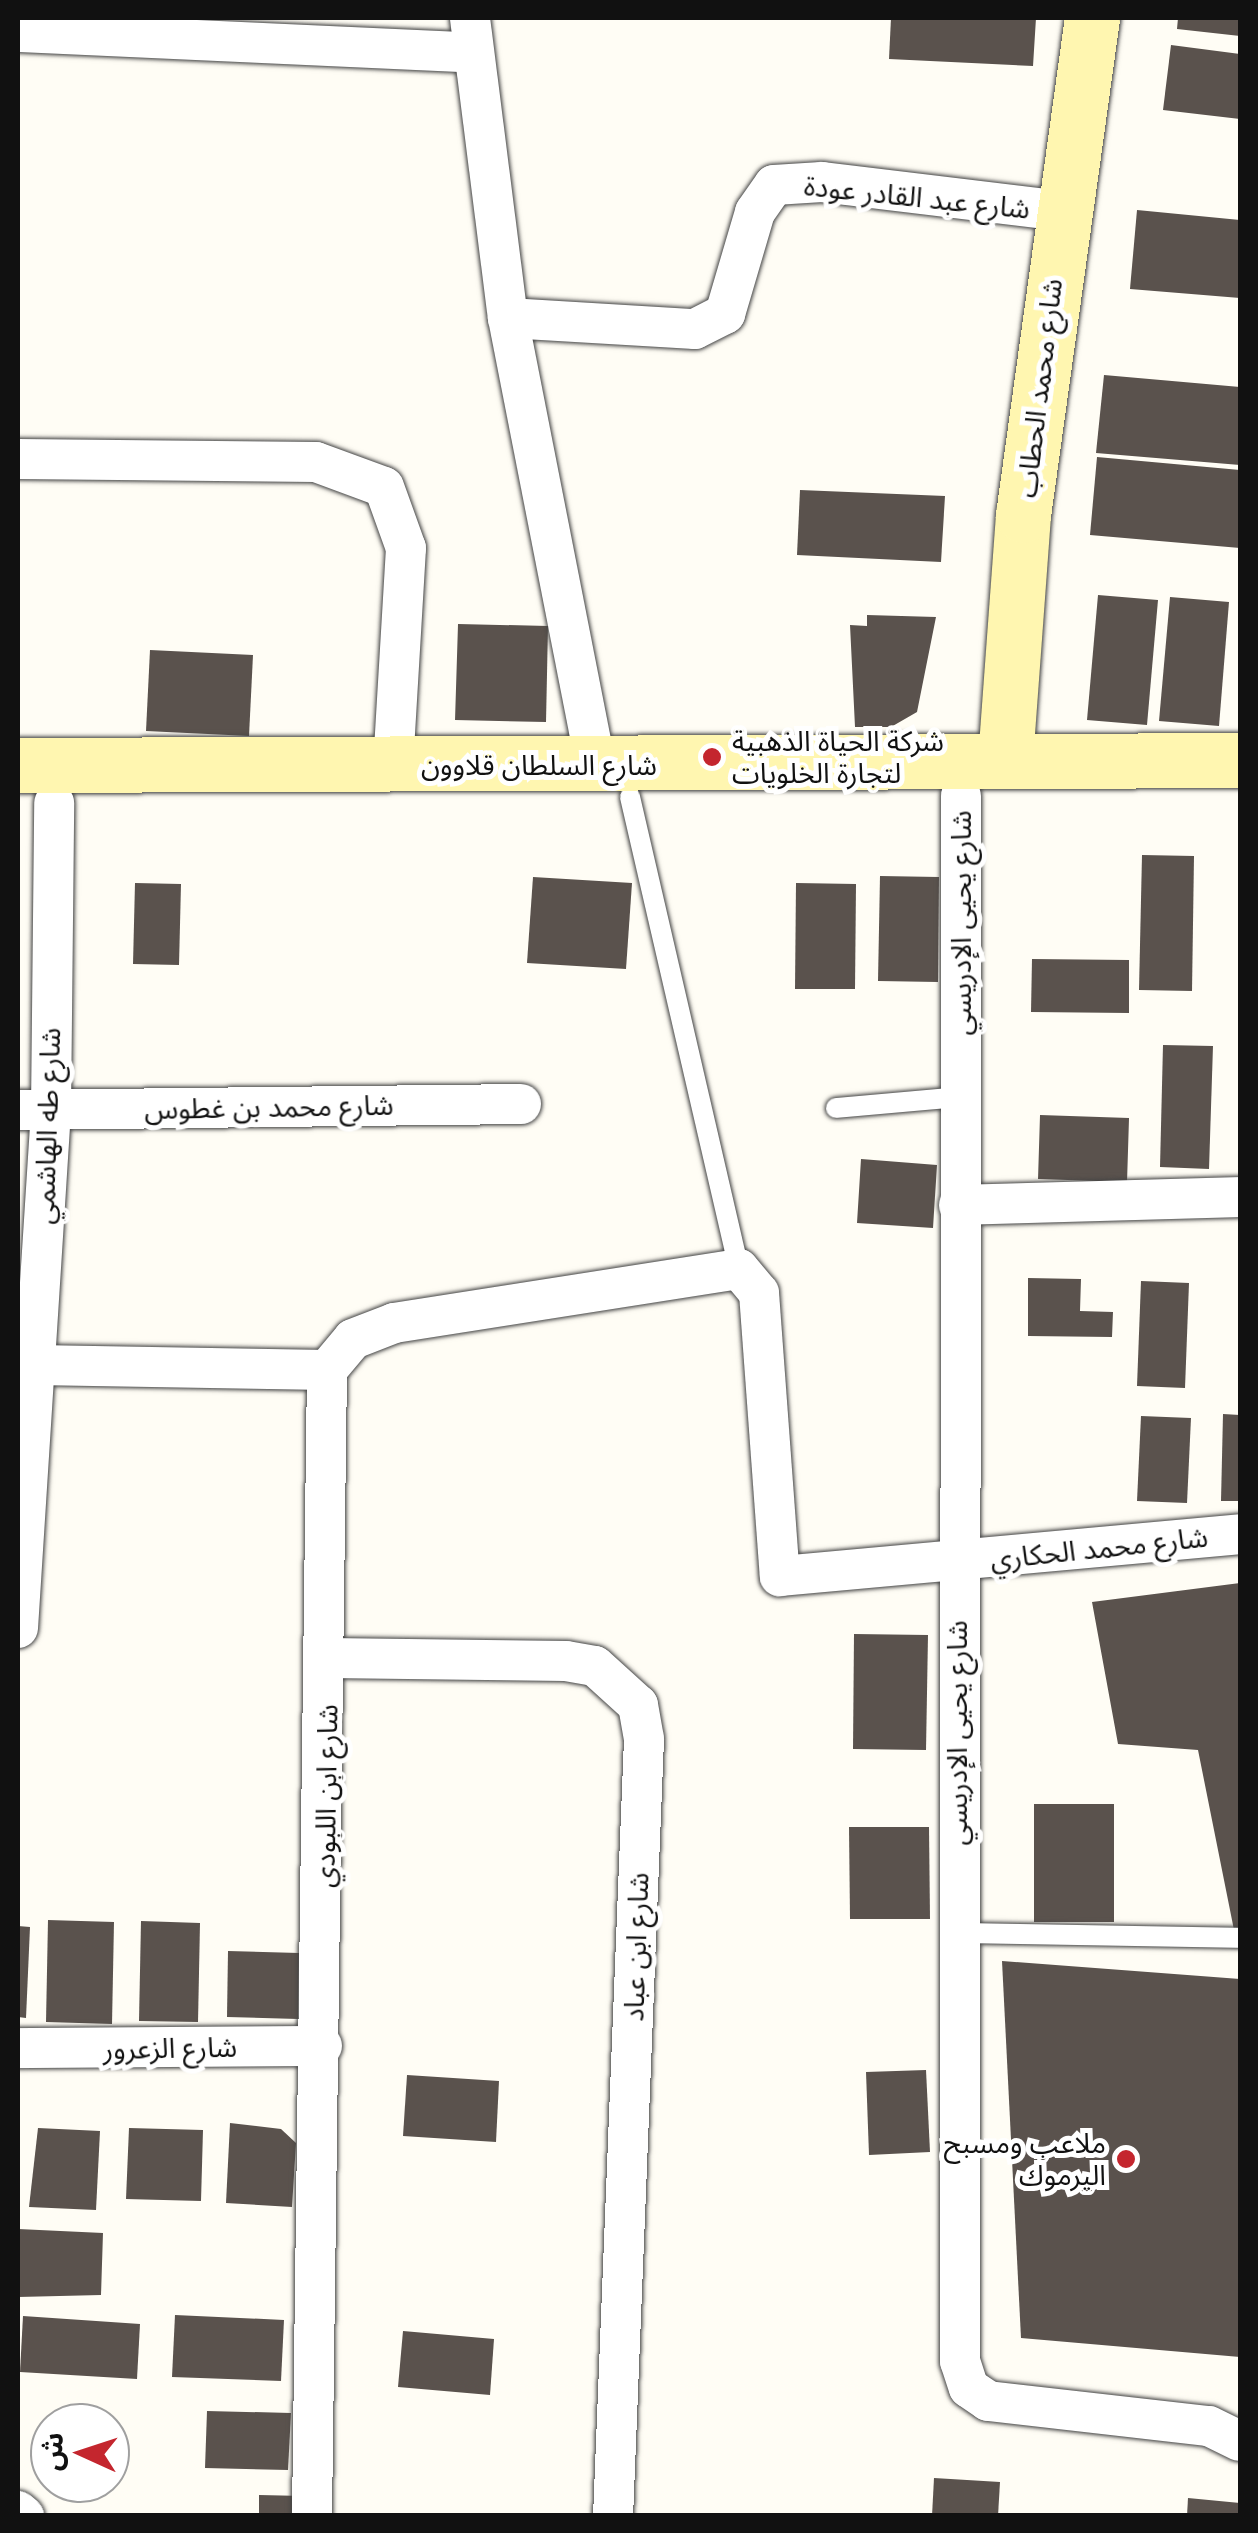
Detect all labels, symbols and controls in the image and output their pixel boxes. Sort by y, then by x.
street label: شارع عبد القادر عودة [802,168,1032,226]
street label: شارع محمد الحطاب [1009,277,1069,499]
place label: شركة الحياة الذهبية لتجارة الخلويات [732,724,944,790]
marker: شركة الحياة الذهبية لتجارة الخلويات [701,746,723,768]
street label: شارع السلطان قلاوون [421,748,657,782]
street label: شارع يحيى الإدريسي [944,810,978,1036]
street label: شارع طه الهاشمي [27,1027,67,1225]
street label: شارع محمد بن غطوس [144,1088,394,1126]
street label: شارع محمد الحكاري [989,1520,1209,1576]
street label: شارع يحيى الإدريسي [940,1620,974,1846]
street label: شارع ابن اللبودي [308,1704,344,1888]
street label: شارع ابن عباد [617,1872,655,2022]
street label: شارع الزعرور [103,2030,237,2066]
place label: ملاعب ومسبح اليرموك [944,2126,1106,2192]
marker: ملاعب ومسبح اليرموك [1115,2148,1137,2170]
north arrow [30,2403,130,2503]
text: ش [33,2431,71,2472]

